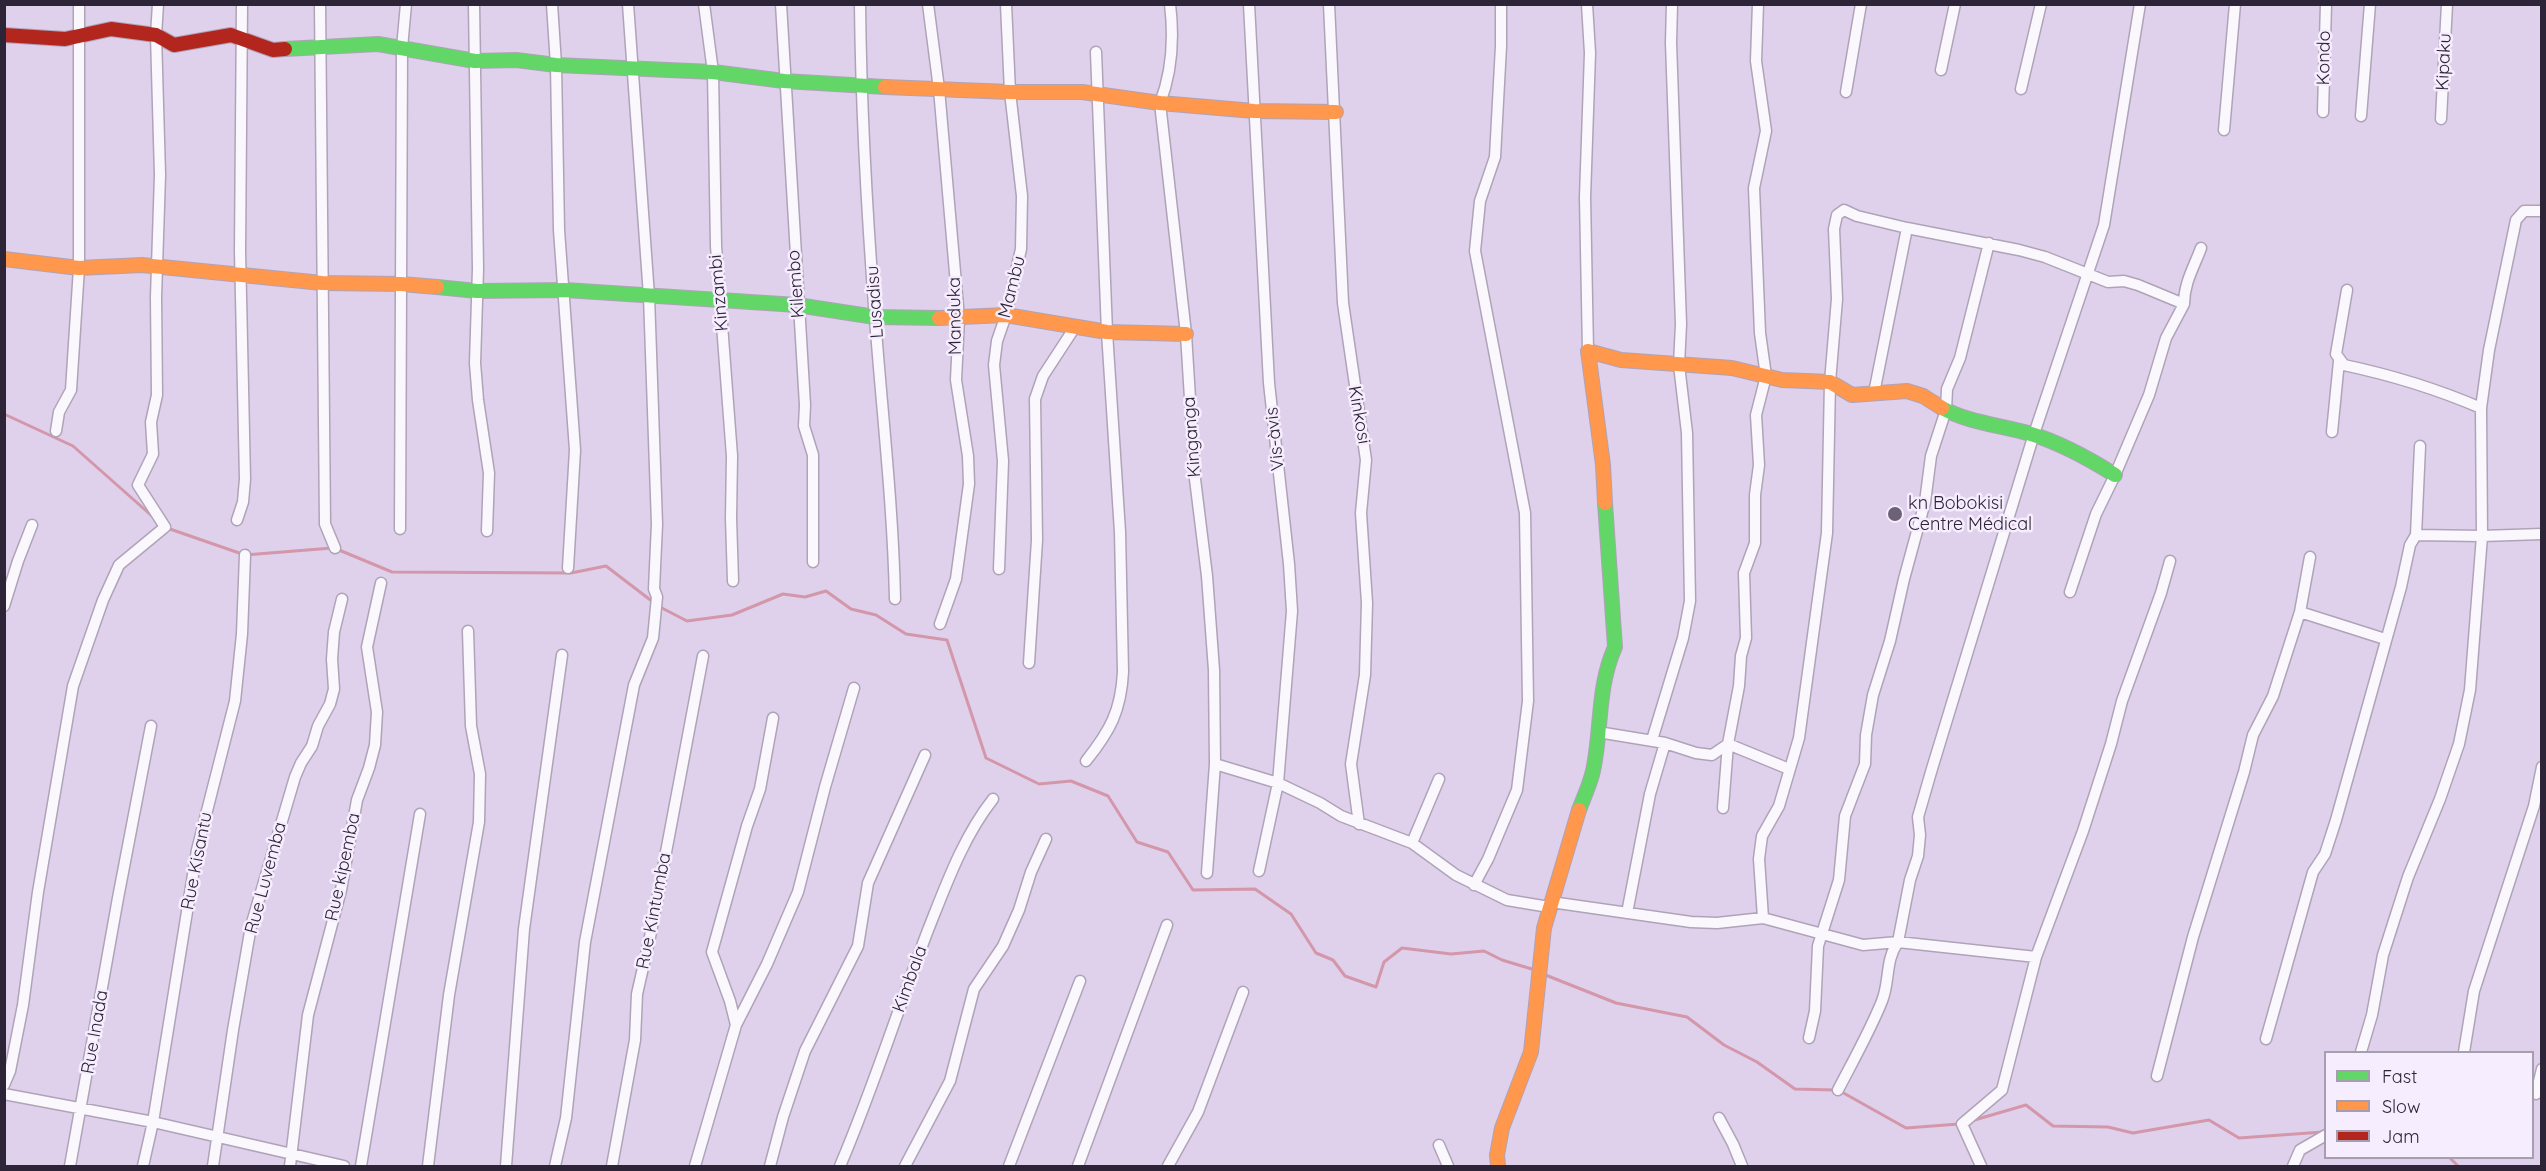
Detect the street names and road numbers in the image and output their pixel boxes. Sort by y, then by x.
street label: Kondo [2313,30,2335,86]
street label: Kipaku [2432,33,2456,91]
street label: Kilembo [783,249,809,319]
street label: Kinzambi [705,254,733,332]
street label: Mambu [994,254,1030,320]
street label: Lusadisu [862,265,888,339]
street label: Manduka [944,277,966,355]
street label: Kinkosi [1343,384,1375,446]
street label: Kinganga [1178,396,1206,478]
street label: Vis-àvis [1261,406,1289,472]
street label: Rue Kisantu [177,810,217,912]
street label: Rue kipemba [321,811,365,923]
street label: Rue Luvemba [241,820,291,936]
street label: Rue Kintumba [632,851,676,971]
street label: Kimbala [888,943,932,1015]
street label: Rue Inada [77,988,113,1076]

